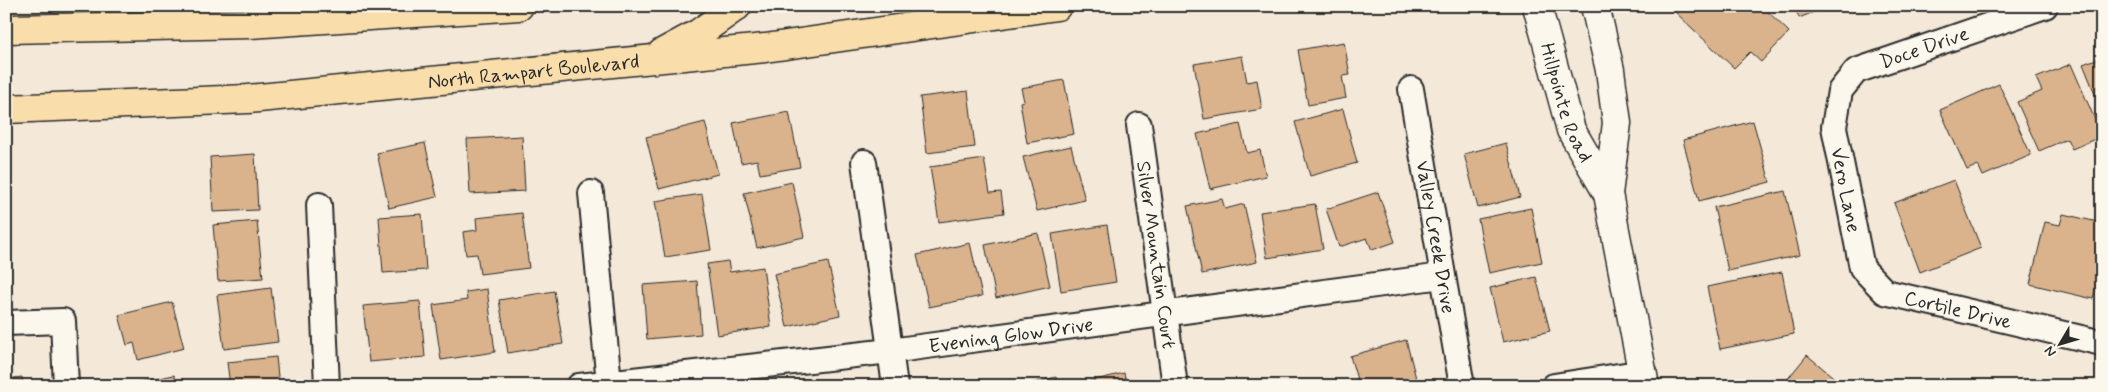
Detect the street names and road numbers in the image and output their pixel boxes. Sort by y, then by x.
street label: Doce Drive [1876,21,1973,76]
street label: Hillpointe Road [1533,40,1599,168]
street label: North Rampart Boulevard [427,48,641,96]
street label: Vero Lane [1823,145,1867,235]
street label: Valley Creek Drive [1408,158,1461,316]
street label: Silver Mountain Court [1129,159,1182,351]
street label: Cortile Drive [1901,285,2014,336]
street label: Evening Glow Drive [927,312,1095,361]

